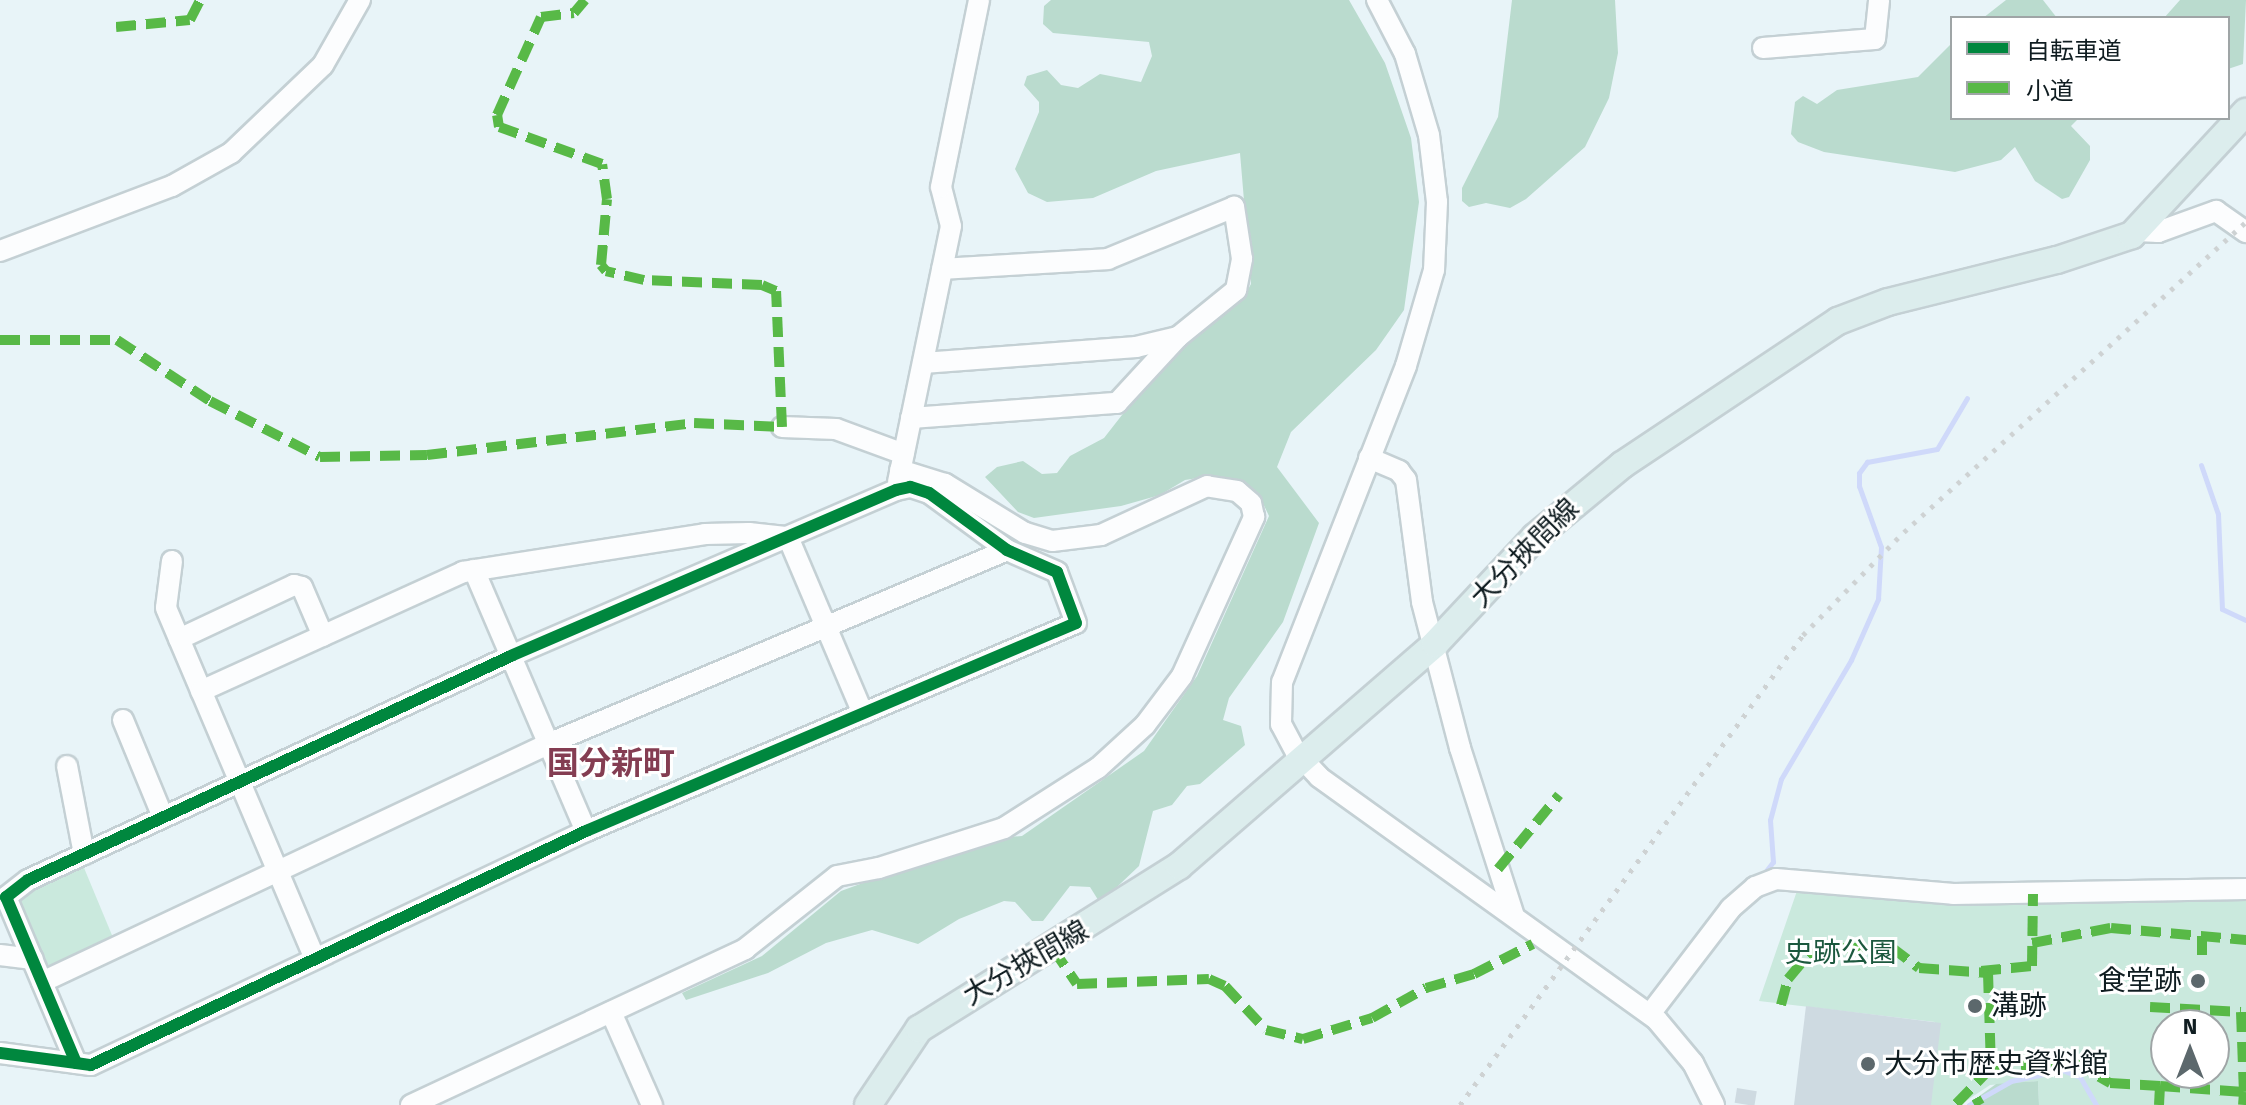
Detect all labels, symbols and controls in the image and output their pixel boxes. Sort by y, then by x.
legend [1950,16,2230,120]
text: 自転車道 [2026,37,2122,65]
text: 小道 [2026,77,2074,105]
street label: 大分挾間線 [1464,492,1586,614]
district label: 国分新町 [547,744,675,782]
street label: 大分挾間線 [957,913,1095,1013]
park label: 史跡公園 [1785,936,1897,970]
place label: 食堂跡 [2098,964,2182,998]
marker: 食堂跡 [2189,972,2207,990]
place label: 溝跡 [1991,989,2047,1023]
marker: 溝跡 [1966,997,1984,1015]
north arrow [2150,1009,2230,1089]
text: N [2183,1013,2197,1040]
place label: 大分市歴史資料館 [1884,1047,2108,1081]
marker: 大分市歴史資料館 [1859,1055,1877,1073]

